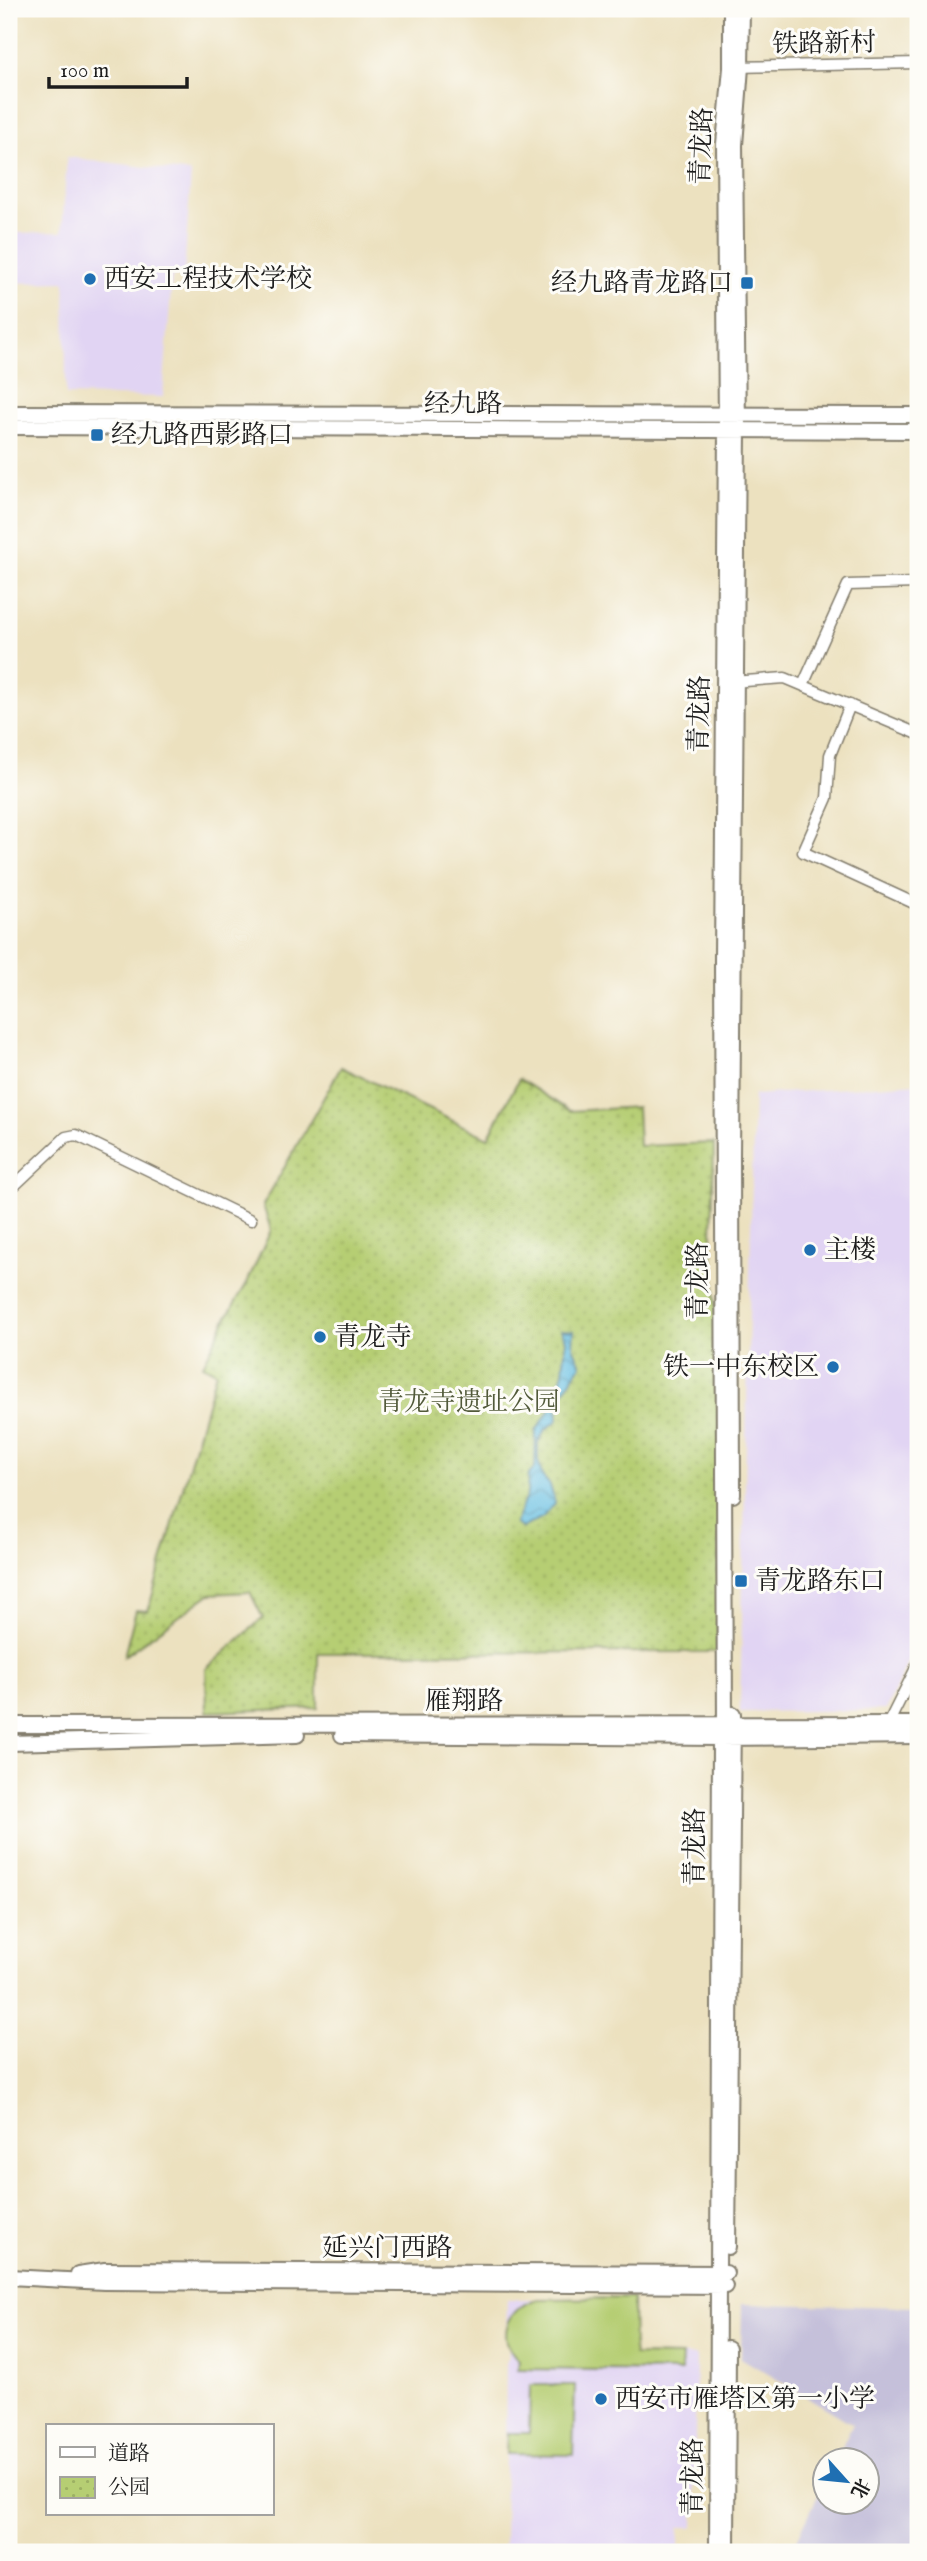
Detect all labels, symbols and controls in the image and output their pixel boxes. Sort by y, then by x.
street label: 铁路新村 [772,27,876,61]
scale bar [49,46,187,90]
text: 100 m [60,58,109,85]
street label: 青龙路 [684,106,720,186]
place label: 西安工程技术学校 [104,263,312,296]
place label: 经九路青龙路口 [551,267,733,300]
marker: 西安工程技术学校 [82,271,98,287]
marker: 经九路青龙路口 [739,275,755,291]
street label: 经九路 [424,388,502,421]
place label: 经九路西影路口 [111,419,293,452]
marker: 经九路西影路口 [89,427,105,443]
street label: 青龙路 [683,675,717,753]
place label: 主楼 [824,1234,876,1267]
street label: 青龙路 [682,1242,715,1320]
marker: 主楼 [802,1242,818,1258]
place label: 青龙寺 [334,1321,412,1354]
marker: 青龙寺 [312,1329,328,1345]
place label: 铁一中东校区 [663,1351,819,1384]
marker: 铁一中东校区 [825,1359,841,1375]
park label: 青龙寺遗址公园 [378,1386,560,1419]
place label: 青龙路东口 [755,1565,885,1598]
marker: 青龙路东口 [733,1573,749,1589]
street label: 雁翔路 [425,1685,503,1718]
street label: 青龙路 [679,1808,712,1886]
street label: 延兴门西路 [322,2232,452,2265]
place label: 西安市雁塔区第一小学 [615,2383,875,2416]
marker: 西安市雁塔区第一小学 [593,2391,609,2407]
legend [46,2424,273,2516]
street label: 青龙路 [677,2438,710,2516]
text: 道路 [108,2441,150,2468]
north arrow [811,2446,881,2516]
text: 北 [844,2474,874,2502]
text: 公园 [108,2475,150,2502]

